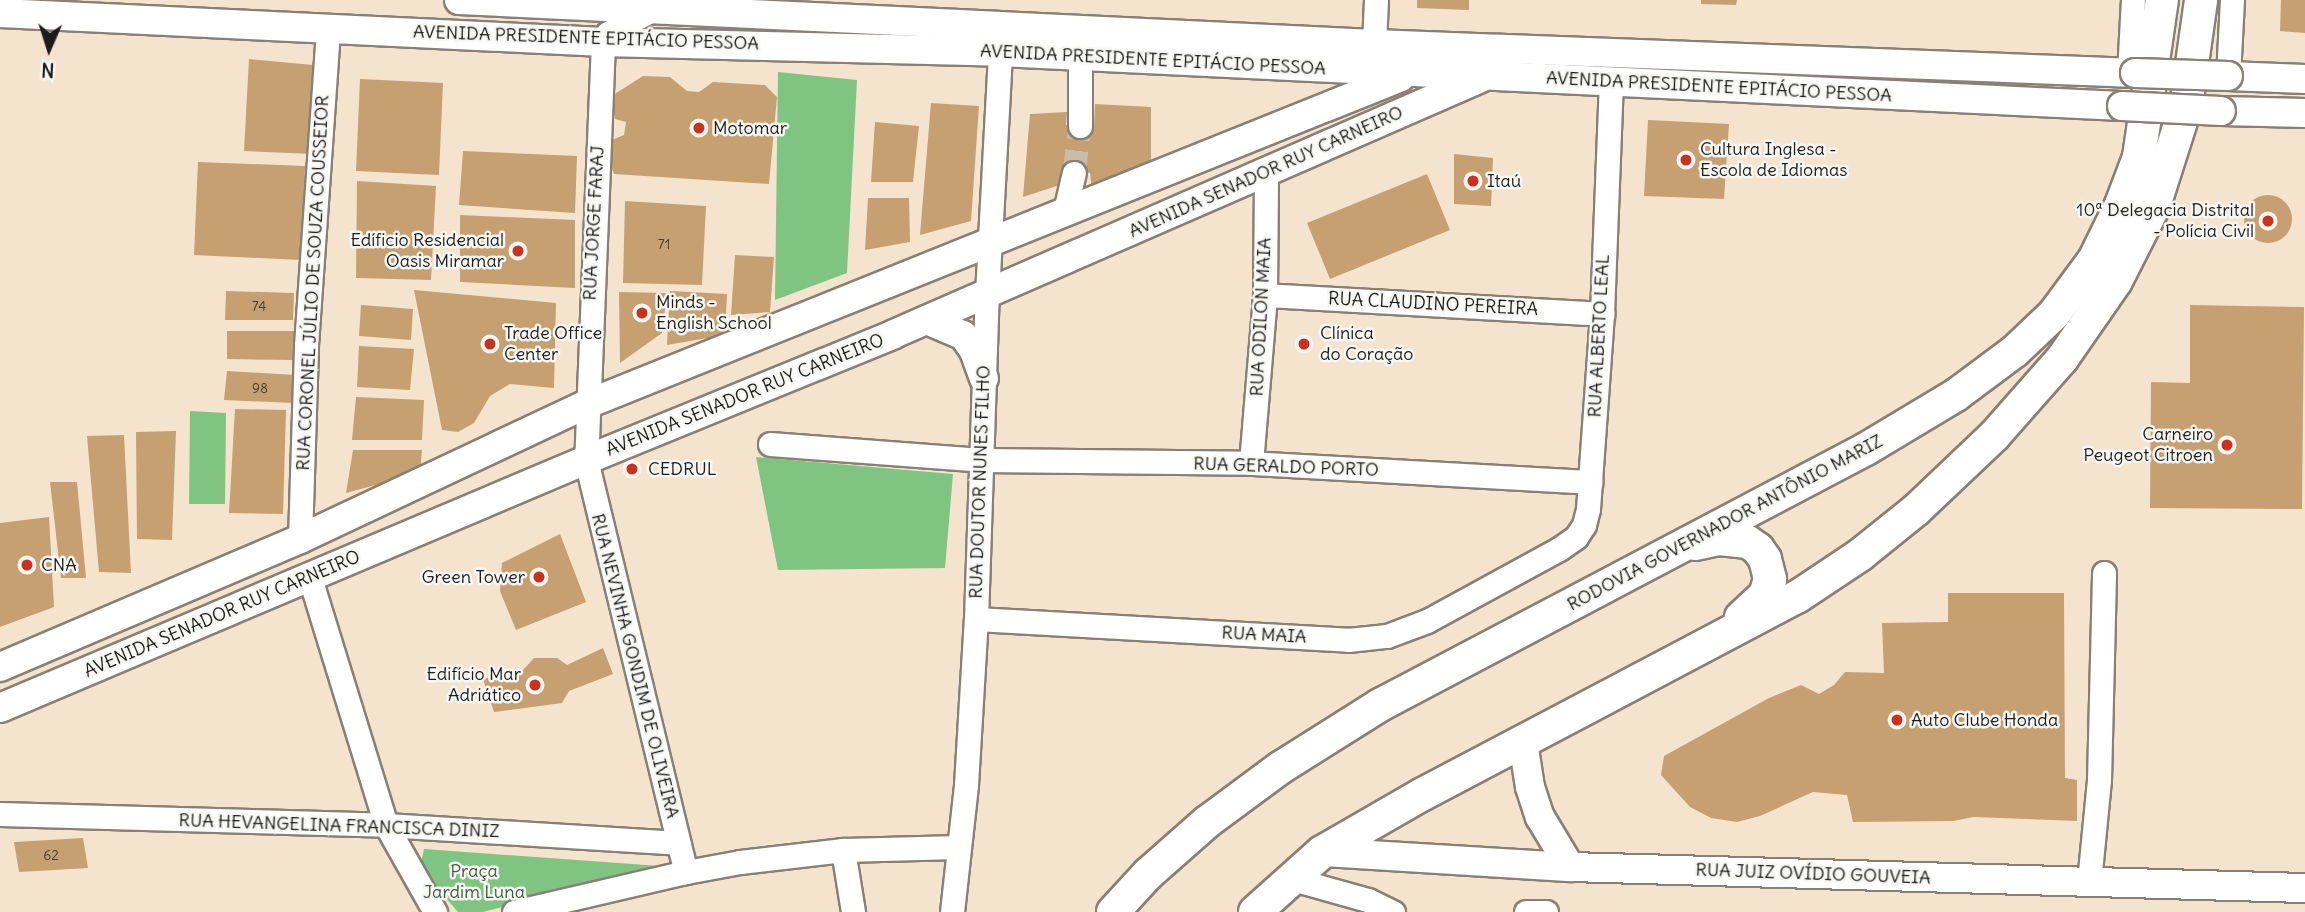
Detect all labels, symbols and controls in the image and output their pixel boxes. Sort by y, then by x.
north arrow [14,14,84,84]
street label: AVENIDA PRESIDENTE EPITÁCIO PESSOA [413,21,759,55]
street label: AVENIDA PRESIDENTE EPITÁCIO PESSOA [980,40,1326,80]
text: N [41,58,55,82]
street label: AVENIDA PRESIDENTE EPITÁCIO PESSOA [1546,67,1892,107]
street label: RUA CORONEL JÚLIO DE SOUZA COUSSEIOR [292,95,334,471]
street label: AVENIDA SENADOR RUY CARNEIRO [1126,102,1406,242]
place label: Motomar [713,117,787,139]
marker: Motomar [691,120,707,136]
place label: Cultura Inglesa - Escola de Idiomas [1700,139,1847,182]
street label: RUA JORGE FARAJ [579,145,609,301]
marker: Cultura Inglesa - Escola de Idiomas [1678,152,1694,168]
place label: Itaú [1487,170,1521,192]
marker: Itaú [1465,173,1481,189]
place label: 10ª Delegacia Distrital - Polícia Civil [2076,200,2254,242]
marker: 10ª Delegacia Distrital - Polícia Civil [2260,213,2276,229]
place label: Edíficio Residencial Oasis Miramar [350,230,504,272]
house number: 71 [658,236,670,252]
street label: RUA ODILON MAIA [1246,237,1276,397]
marker: Edíficio Residencial Oasis Miramar [510,243,526,259]
street label: RUA ALBERTO LEAL [1584,254,1614,418]
street label: RUA CLAUDINO PEREIRA [1327,288,1539,320]
place label: Minds - English School [656,292,772,334]
house number: 74 [252,298,266,314]
marker: Minds - English School [634,305,650,321]
place label: Trade Office Center [504,323,602,366]
place label: Clínica do Coração [1320,323,1413,366]
street label: AVENIDA SENADOR RUY CARNEIRO [603,329,887,461]
marker: Clínica do Coração [1294,334,1314,354]
marker: Trade Office Center [482,336,498,352]
street label: RUA DOUTOR NUNES FILHO [965,365,995,599]
house number: 98 [252,380,268,396]
place label: Carneiro Peugeot Citroen [2083,424,2213,466]
street label: RODOVIA GOVERNADOR ANTÔNIO MARIZ [1564,430,1886,616]
marker: Carneiro Peugeot Citroen [2219,437,2235,453]
street label: RUA GERALDO PORTO [1193,453,1379,481]
place label: CEDRUL [648,458,717,480]
marker: CEDRUL [622,459,642,479]
street label: RUA NEVINHA GONDIM DE OLIVEIRA [587,511,683,821]
street label: AVENIDA SENADOR RUY CARNEIRO [81,546,363,682]
place label: CNA [41,554,77,576]
marker: CNA [19,557,35,573]
place label: Green Tower [422,566,525,588]
marker: Green Tower [531,569,547,585]
street label: RUA MAIA [1221,622,1307,648]
place label: Edifício Mar Adriático [426,664,521,706]
marker: Edifício Mar Adriático [527,677,543,693]
place label: Auto Clube Honda [1911,709,2058,731]
marker: Auto Clube Honda [1889,712,1905,728]
street label: RUA HEVANGELINA FRANCISCA DINIZ [178,810,500,842]
house number: 62 [43,847,59,863]
street label: RUA JUIZ OVÍDIO GOUVEIA [1695,859,1931,889]
park label: Praça Jardim Luna [423,861,525,903]

